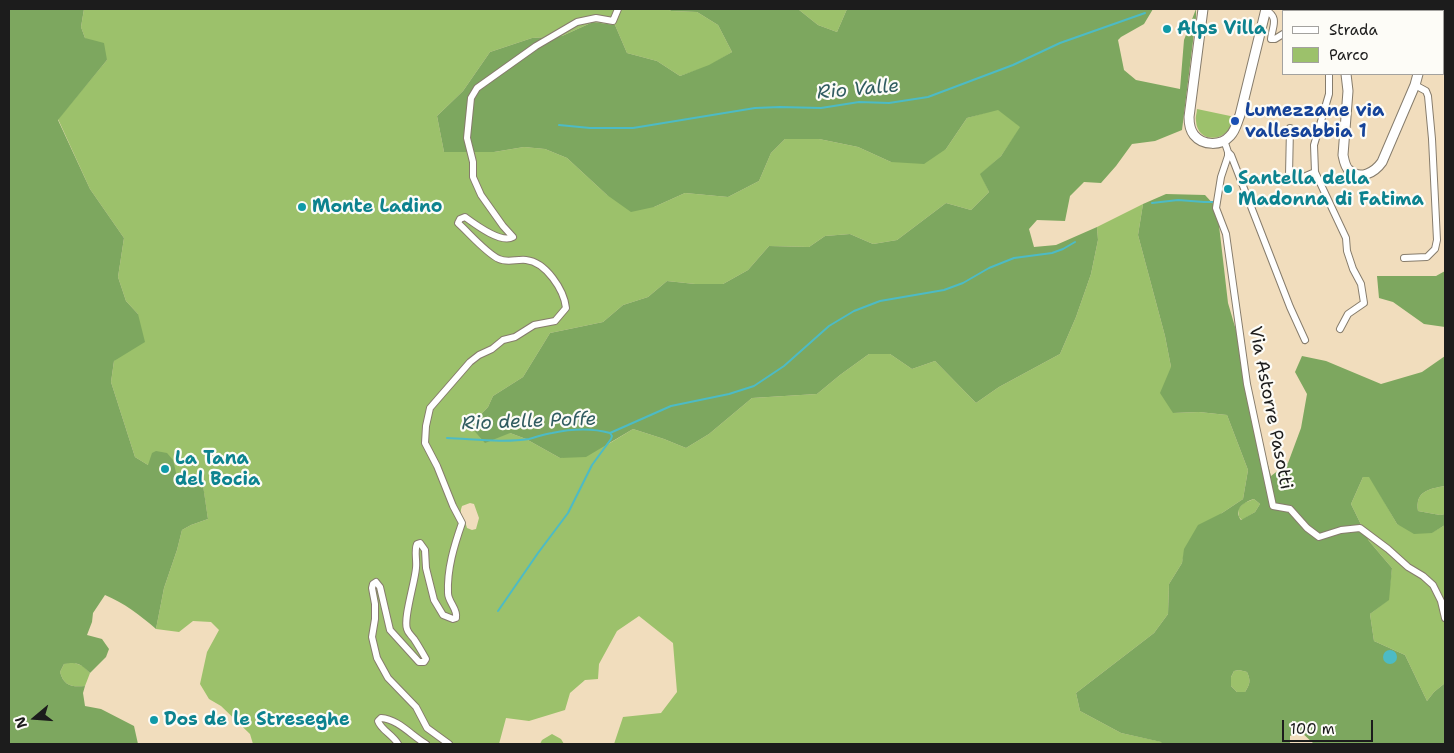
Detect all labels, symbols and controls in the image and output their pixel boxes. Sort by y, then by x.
legend [1282,10,1444,75]
place label: Alps Villa [1177,18,1266,40]
text: Strada [1329,20,1378,40]
marker: Alps Villa [1161,23,1173,35]
text: Parco [1329,45,1369,65]
water label: Rio Valle [816,75,900,105]
place label: Lumezzane via vallesabbia 1 [1245,100,1384,142]
marker: Lumezzane via vallesabbia 1 [1229,115,1241,127]
place label: Santella della Madonna di Fatima [1238,168,1424,210]
marker: Santella della Madonna di Fatima [1222,183,1234,195]
place label: Monte Ladino [312,196,442,218]
marker: Monte Ladino [296,201,308,213]
street label: Via Astorre Pasotti [1244,325,1296,491]
water label: Rio delle Poffe [461,408,597,436]
place label: La Tana del Bocia [175,448,260,490]
marker: La Tana del Bocia [159,463,171,475]
north arrow [10,693,60,743]
place label: Dos de le Streseghe [164,709,350,731]
scale bar [1284,710,1375,742]
marker: Dos de le Streseghe [148,714,160,726]
text: N [10,715,31,731]
text: 100 m [1290,719,1335,739]

